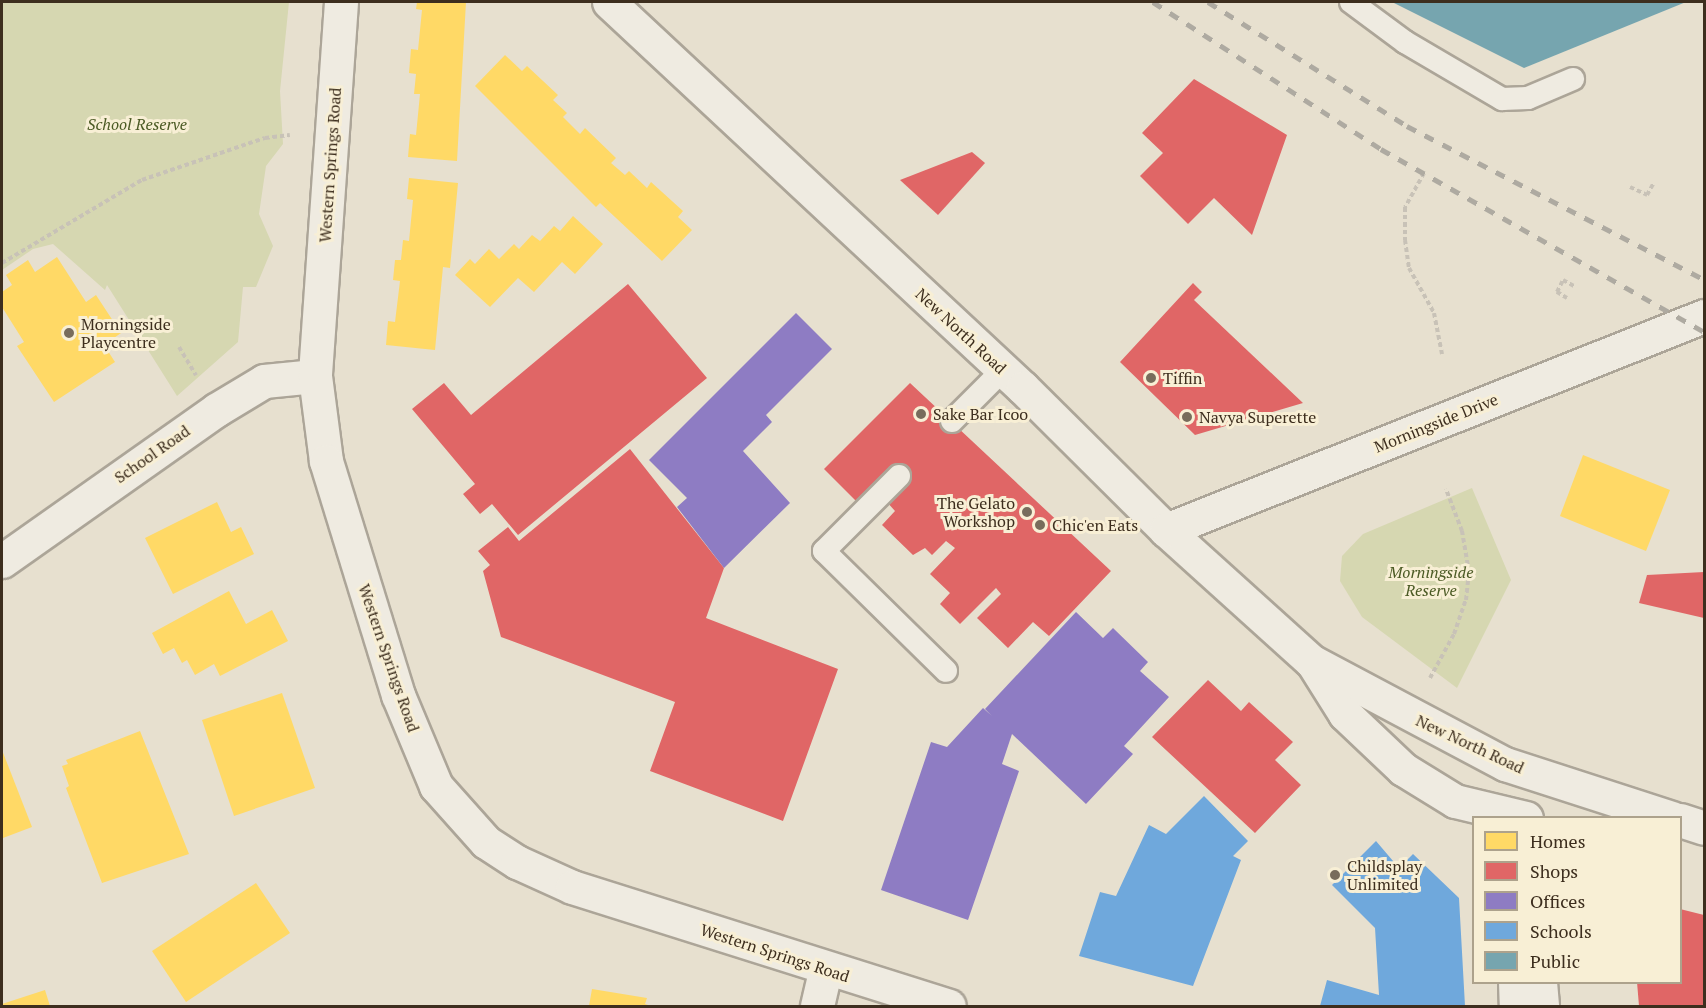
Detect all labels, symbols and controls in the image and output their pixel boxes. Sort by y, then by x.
street label: Western Springs Road [315,87,345,243]
park label: School Reserve [87,114,187,134]
street label: New North Road [912,284,1010,378]
place label: Morningside Playcentre [81,314,171,352]
marker: Morningside Playcentre [62,326,76,340]
place label: Tiffin [1163,368,1202,388]
marker: Tiffin [1144,371,1158,385]
street label: Morningside Drive [1371,389,1501,457]
place label: Sake Bar Icoo [933,404,1028,424]
marker: Sake Bar Icoo [914,407,928,421]
place label: Navya Superette [1199,407,1316,427]
marker: Navya Superette [1180,410,1194,424]
street label: School Road [111,421,193,487]
place label: The Gelato Workshop [937,493,1015,531]
marker: The Gelato Workshop [1020,505,1034,519]
place label: Chic'en Eats [1052,515,1138,535]
marker: Chic'en Eats [1033,518,1047,532]
park label: Morningside Reserve [1389,562,1473,600]
street label: Western Springs Road [355,581,423,735]
street label: New North Road [1413,711,1527,777]
legend [1472,816,1682,984]
text: Homes [1530,829,1585,853]
place label: Childsplay Unlimited [1347,856,1422,894]
text: Shops [1530,859,1578,883]
marker: Childsplay Unlimited [1328,868,1342,882]
text: Offices [1530,889,1585,913]
text: Schools [1530,919,1592,943]
street label: Western Springs Road [698,920,852,986]
text: Public [1530,949,1580,973]

